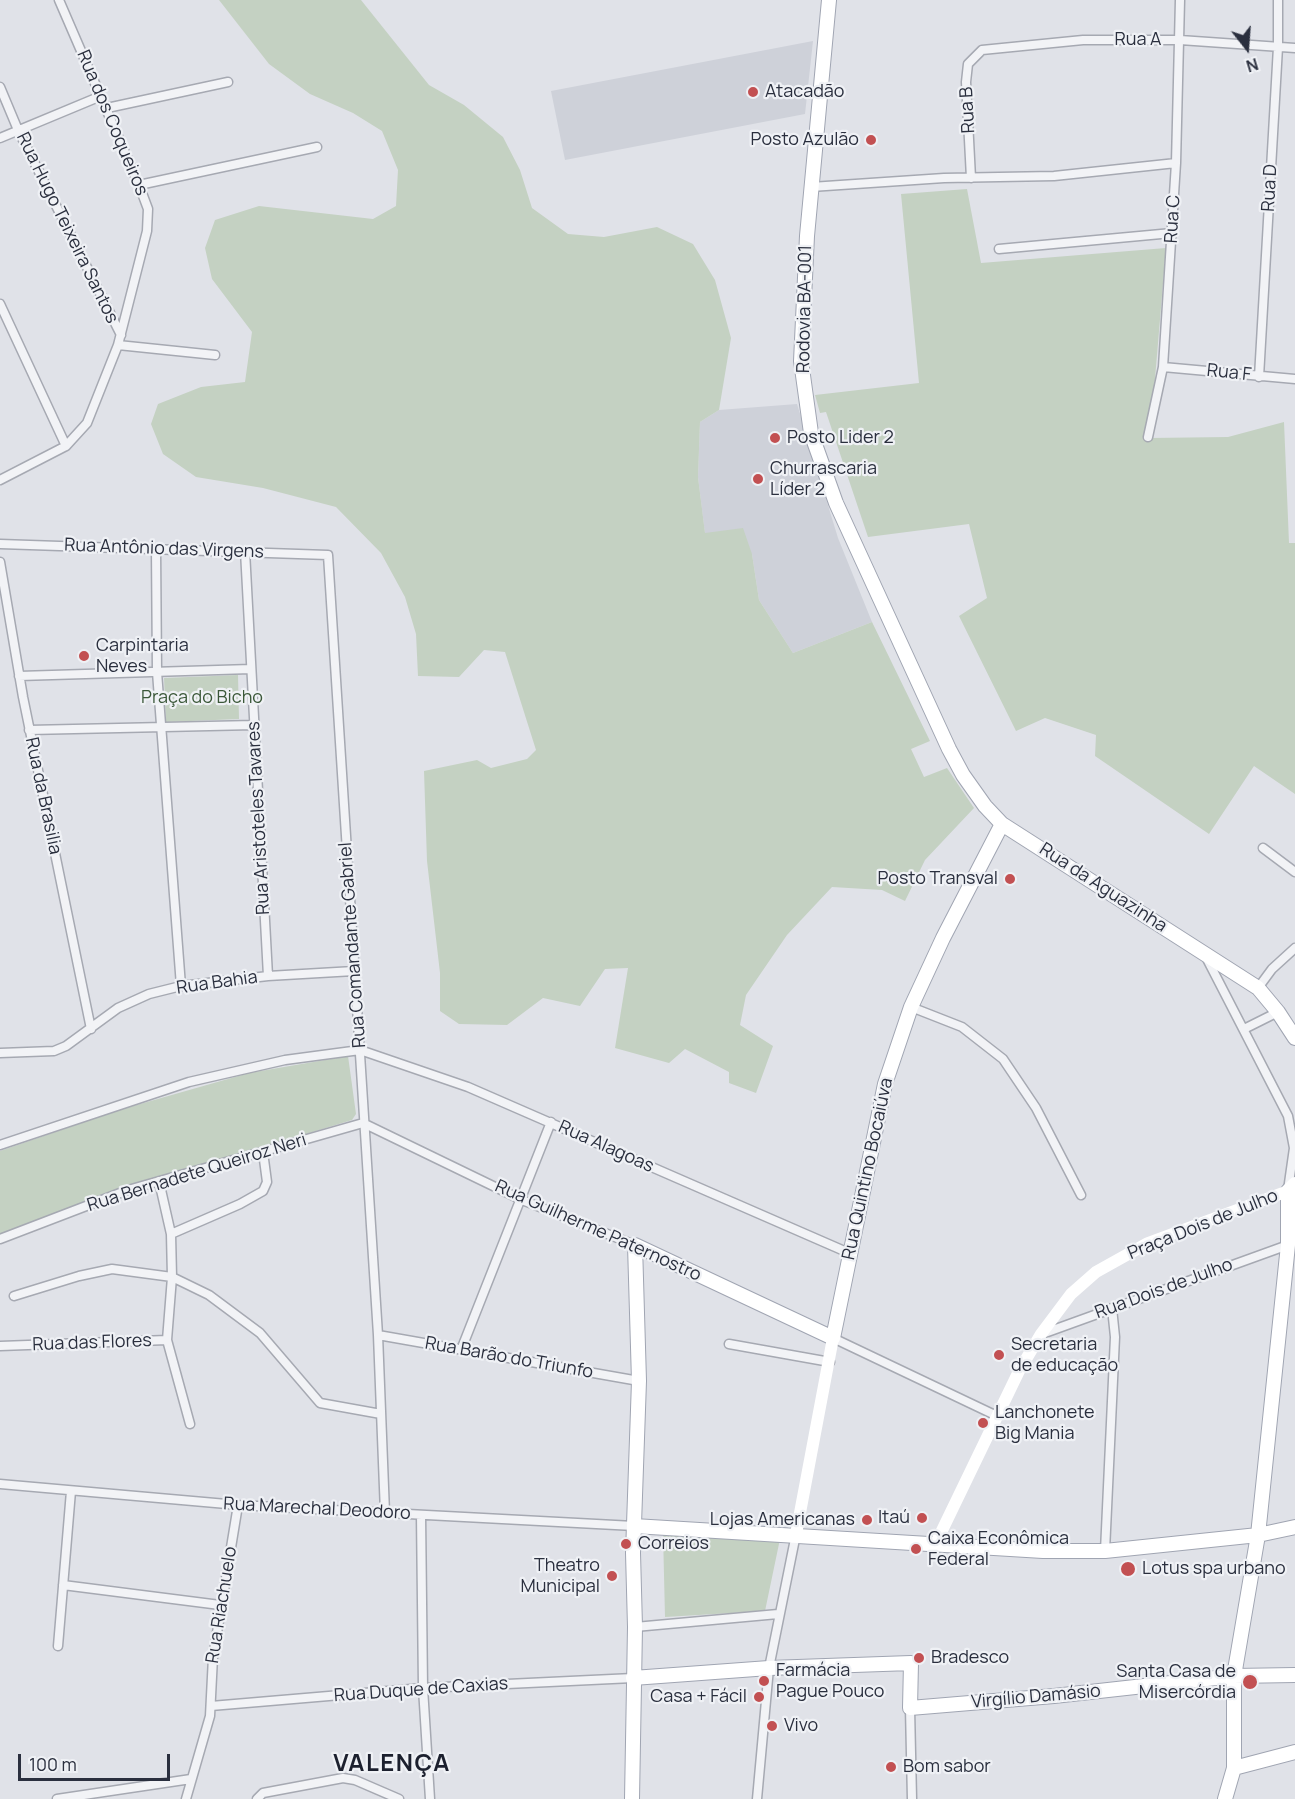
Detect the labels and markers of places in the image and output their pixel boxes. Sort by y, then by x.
place label: Atacadão [765,81,844,103]
marker: Atacadão [746,85,760,99]
place label: Posto Azulão [751,129,859,151]
marker: Posto Azulão [864,133,878,147]
place label: Posto Lider 2 [787,427,894,449]
marker: Posto Lider 2 [768,431,782,445]
place label: Churrascaria Líder 2 [770,458,877,500]
marker: Churrascaria Líder 2 [751,472,765,486]
place label: Carpintaria Neves [96,635,189,678]
marker: Carpintaria Neves [77,649,91,663]
place label: Posto Transval [878,868,998,890]
marker: Posto Transval [1003,872,1017,886]
place label: Secretaria de educação [1011,1334,1118,1376]
marker: Secretaria de educação [992,1348,1006,1362]
place label: Lanchonete Big Mania [995,1402,1095,1444]
marker: Lanchonete Big Mania [976,1416,990,1430]
place label: Itaú [878,1507,910,1529]
place label: Lojas Americanas [710,1509,855,1531]
marker: Itaú [915,1511,929,1525]
marker: Lojas Americanas [860,1513,874,1527]
place label: Caixa Econômica Federal [928,1528,1069,1570]
place label: Correios [638,1533,709,1555]
marker: Correios [619,1537,633,1551]
marker: Caixa Econômica Federal [909,1542,923,1556]
place label: Theatro Municipal [521,1555,600,1598]
place label: Lotus spa urbano [1142,1558,1286,1580]
marker: Lotus spa urbano [1119,1560,1137,1578]
marker: Theatro Municipal [605,1569,619,1583]
place label: Bradesco [931,1647,1009,1669]
marker: Bradesco [912,1651,926,1665]
place label: Farmácia Pague Pouco [776,1660,884,1702]
place label: Santa Casa de Misercórdia [1116,1661,1236,1704]
marker: Santa Casa de Misercórdia [1241,1673,1259,1691]
marker: Farmácia Pague Pouco [757,1674,771,1688]
place label: Casa + Fácil [650,1686,747,1708]
marker: Casa + Fácil [752,1690,766,1704]
place label: Vivo [784,1715,818,1737]
marker: Vivo [765,1719,779,1733]
place label: Bom sabor [903,1756,991,1778]
marker: Bom sabor [884,1760,898,1774]

